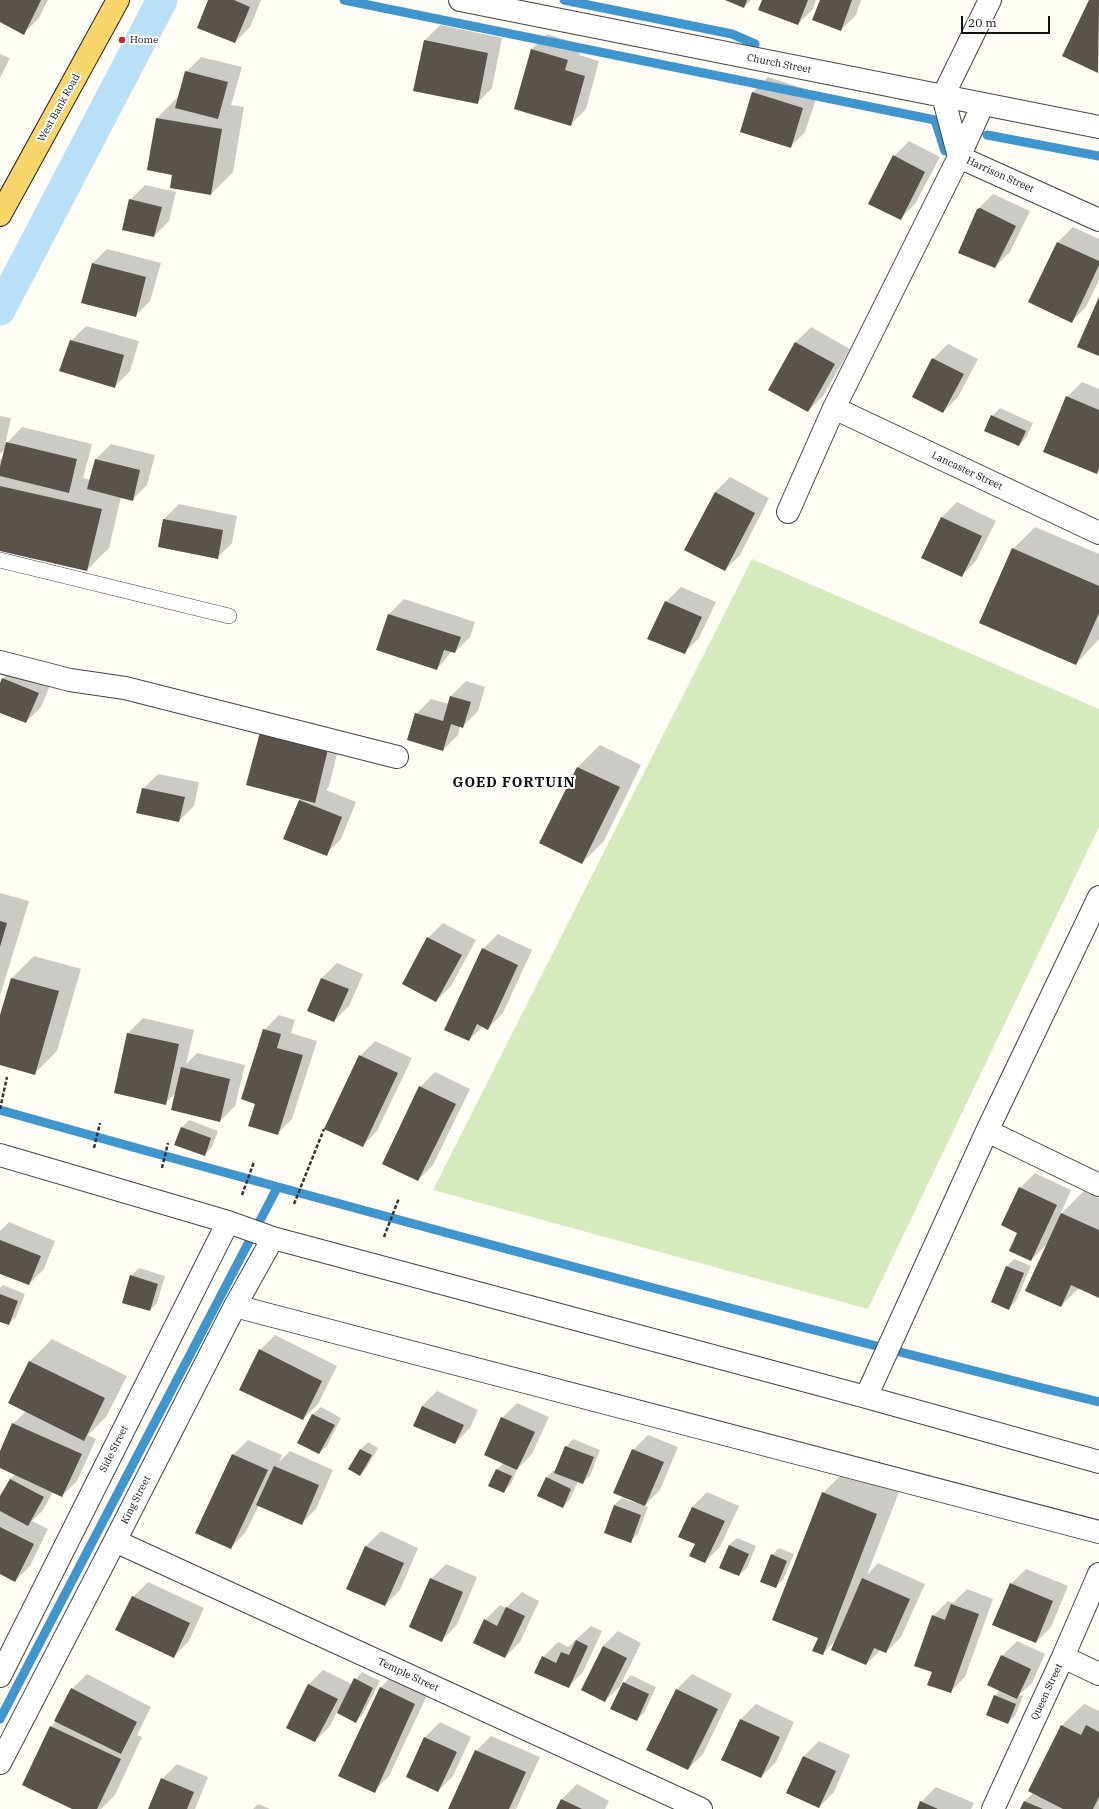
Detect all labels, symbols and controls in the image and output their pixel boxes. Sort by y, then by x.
scale bar [963,8,1052,34]
text: 20 m [968,15,997,30]
place label: Home [130,34,158,46]
marker: Home [117,35,127,45]
street label: Church Street [746,52,812,76]
street label: West Bank Road [35,72,83,144]
street label: Harrison Street [964,155,1036,195]
street label: Lancaster Street [930,449,1004,493]
district label: GOED FORTUIN [452,775,576,791]
street label: Side Street [97,1424,131,1474]
street label: King Street [119,1474,153,1526]
street label: Temple Street [376,1656,440,1694]
street label: Queen Street [1029,1662,1065,1722]

